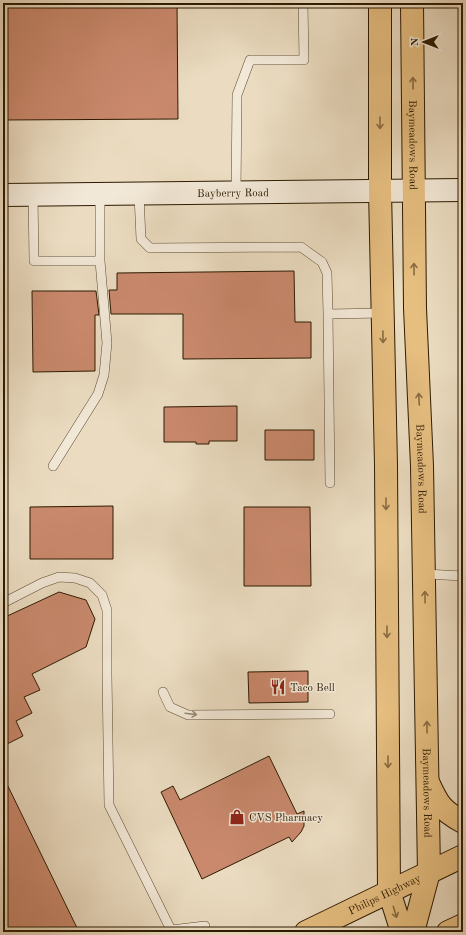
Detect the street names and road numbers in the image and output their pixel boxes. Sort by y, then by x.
street label: Baymeadows Road [406,100,418,190]
street label: Bayberry Road [197,188,269,200]
street label: Baymeadows Road [413,424,427,514]
street label: Baymeadows Road [420,748,432,838]
street label: Philips Highway [347,873,423,918]

